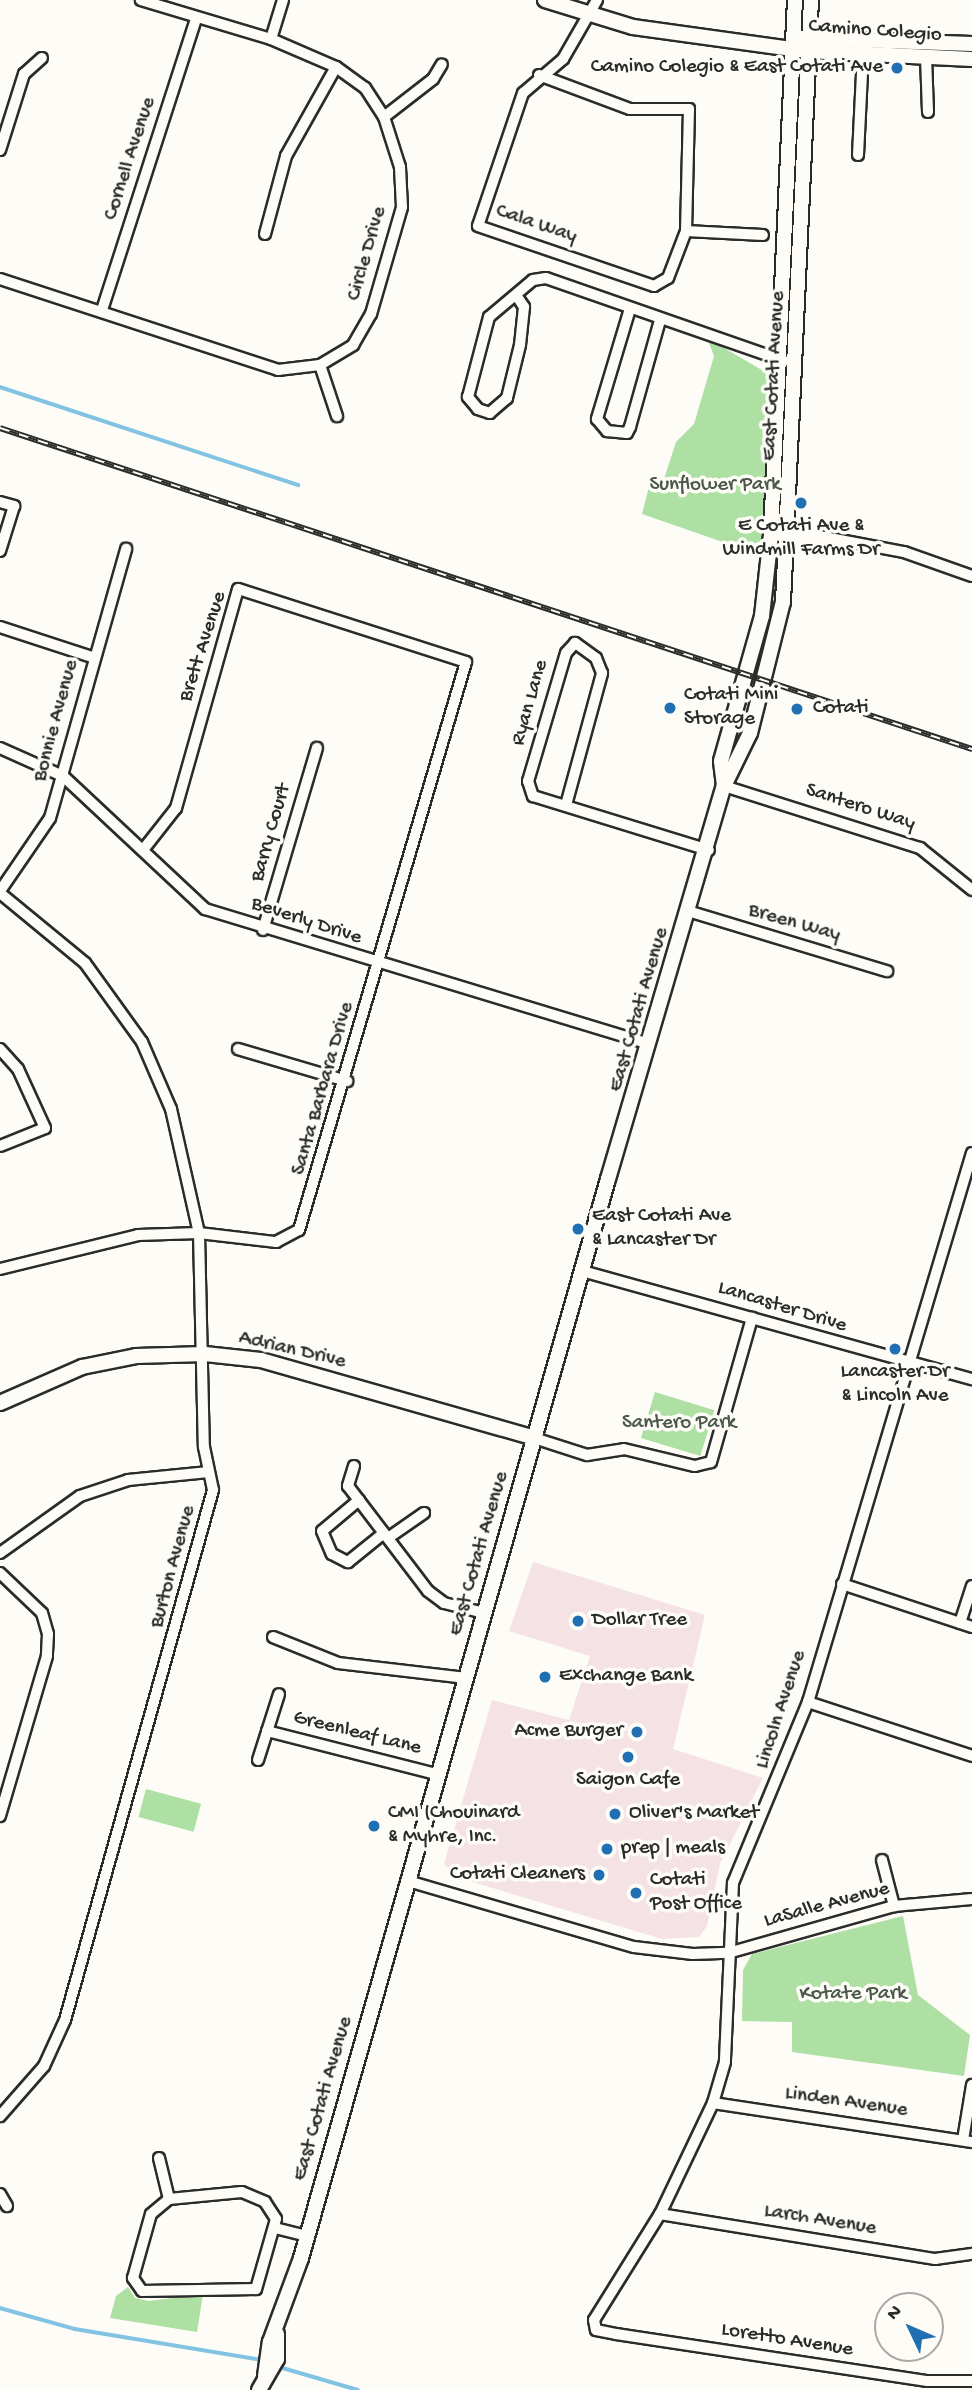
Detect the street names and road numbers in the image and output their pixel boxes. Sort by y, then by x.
street label: Camino Colegio [808,15,942,49]
street label: Cornell Avenue [99,94,163,224]
street label: Cala Way [492,199,580,251]
street label: Circle Drive [343,204,393,304]
street label: East Cotati Avenue [758,291,792,461]
street label: Brett Avenue [174,589,234,705]
street label: Bonnie Avenue [29,657,85,785]
street label: Ryan Lane [507,657,555,749]
street label: Santero Way [802,778,918,838]
street label: Barry Court [246,781,298,885]
street label: Beverly Drive [248,892,364,952]
street label: Breen Way [745,899,843,949]
street label: East Cotati Avenue [604,925,676,1095]
street label: Santa Barbara Drive [287,999,361,1179]
street label: Lancaster Drive [715,1276,849,1340]
street label: Adrian Drive [236,1326,348,1376]
street label: East Cotati Avenue [444,1469,516,1639]
street label: Burton Avenue [146,1503,202,1631]
street label: Lincoln Avenue [751,1648,813,1772]
street label: Greenleaf Lane [290,1706,424,1762]
street label: LaSalle Avenue [761,1877,893,1935]
street label: East Cotati Avenue [288,2014,360,2184]
street label: Linden Avenue [783,2082,909,2124]
street label: Larch Avenue [762,2200,878,2242]
street label: Loretto Avenue [719,2318,855,2364]

